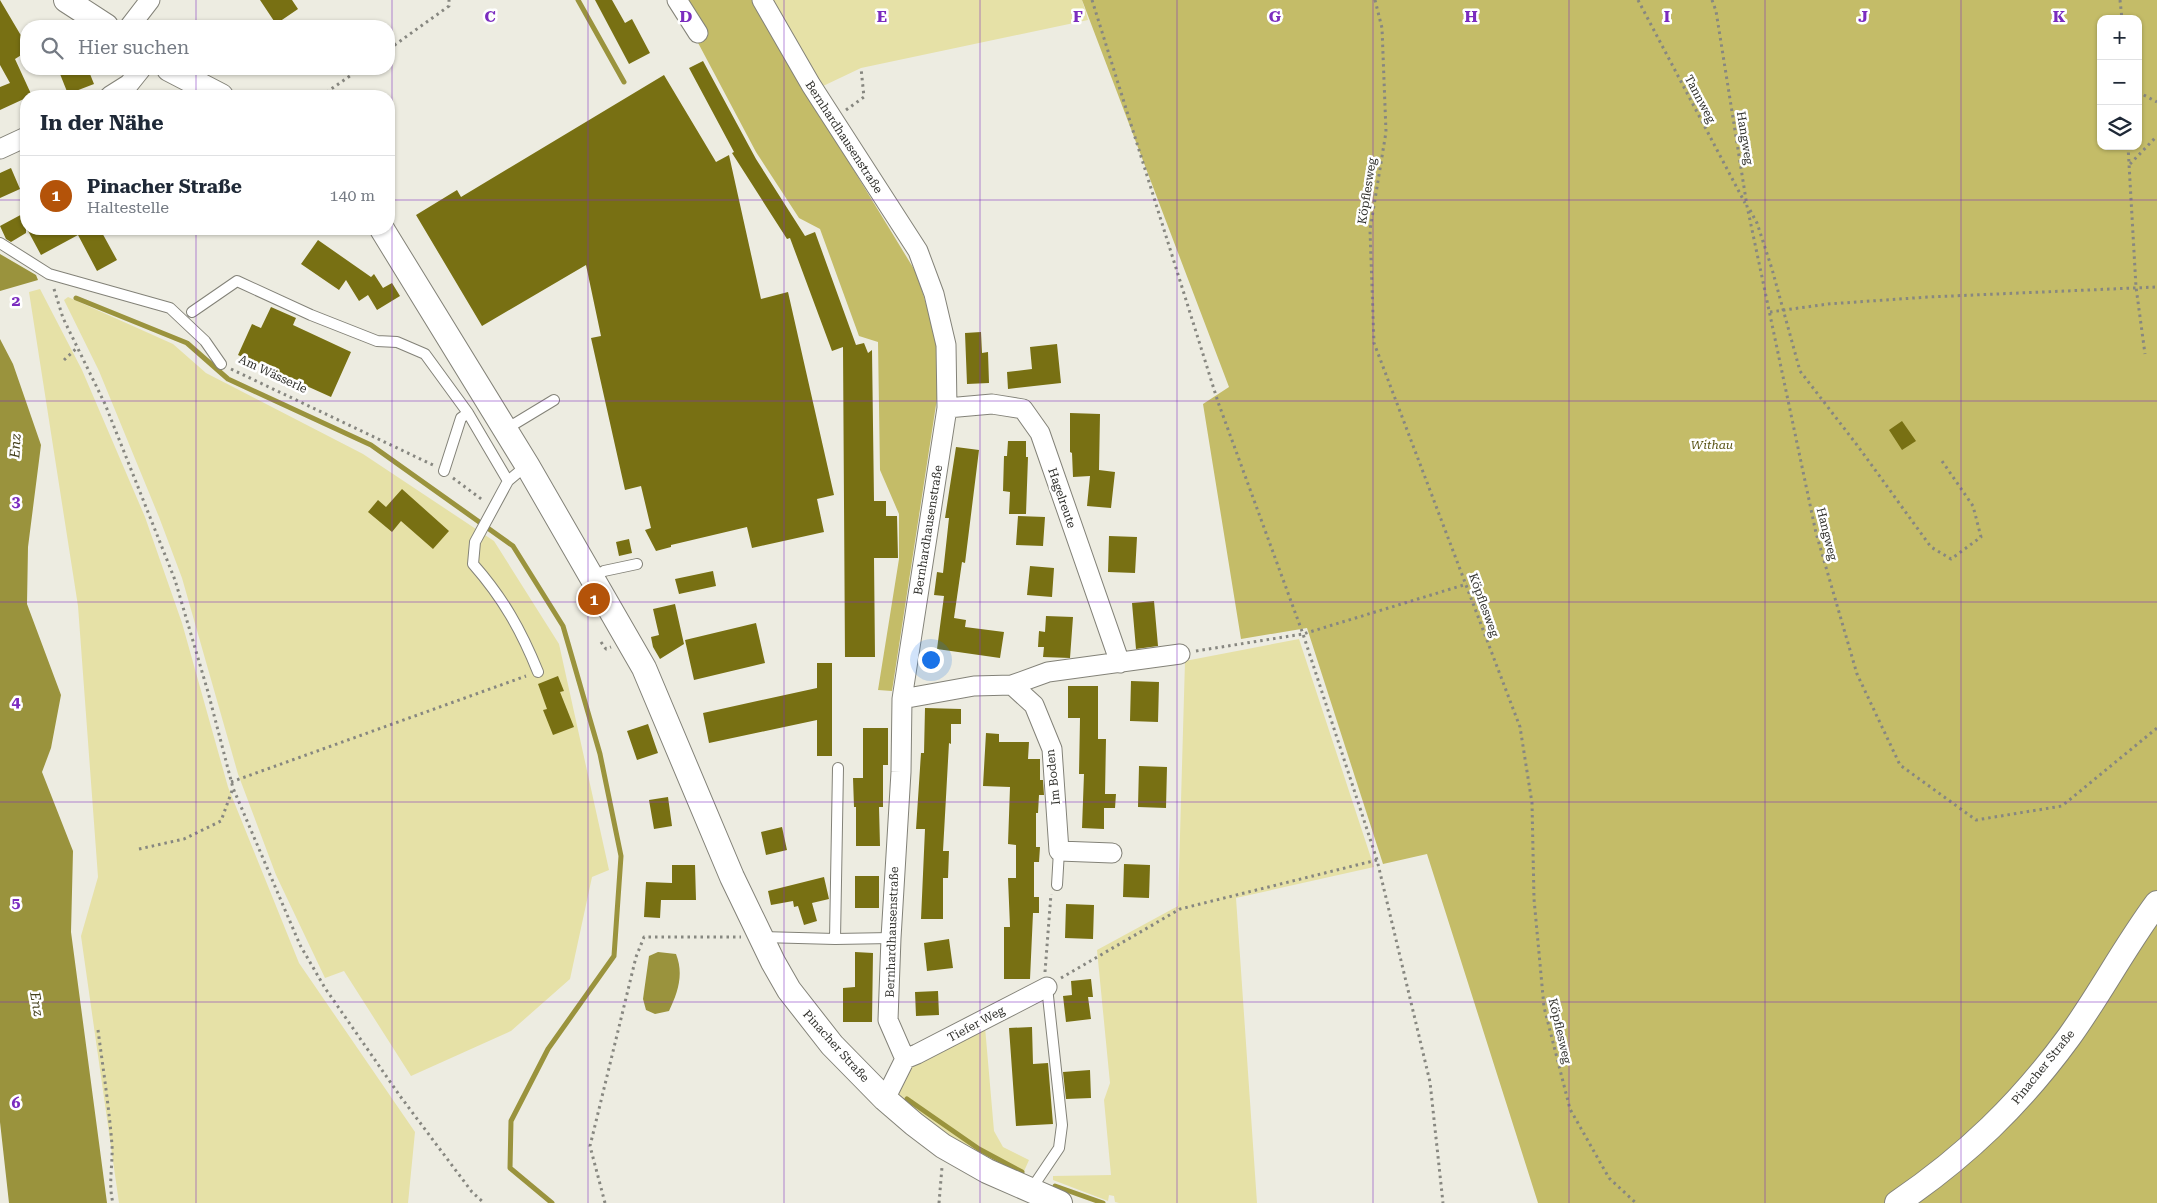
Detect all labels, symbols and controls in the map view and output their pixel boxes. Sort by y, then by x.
text: C [484,7,496,26]
text: D [680,7,693,26]
text: E [877,7,887,26]
text: F [1073,7,1083,26]
text: G [1269,7,1282,26]
text: H [1464,7,1478,26]
text: I [1664,7,1670,26]
text: J [1858,7,1868,26]
text: K [2053,7,2066,26]
map controls [2097,15,2142,150]
button: + [2097,15,2142,60]
search box [20,20,395,75]
icon: search [38,34,66,62]
text: Hier suchen [78,36,189,59]
button: − [2097,60,2142,105]
street label: Tannweg [1682,73,1719,125]
street label: Bernhardhausenstraße [802,78,886,196]
button: layers [2097,105,2142,150]
street label: Hangweg [1734,110,1756,166]
text: In der Nähe [40,111,163,135]
street label: Köpflesweg [1355,157,1379,225]
text: Pinacher Straße [87,175,242,198]
text: 1 [52,186,60,205]
text: 140 m [329,186,375,205]
text: Haltestelle [87,198,169,217]
text: 2 [12,291,21,310]
street label: Am Wässerle [237,352,310,396]
water label: Enz [6,433,24,460]
park label: Withau [1691,438,1733,452]
street label: Bernhardhausenstraße [911,464,945,596]
street label: Hagelreute [1045,466,1079,530]
text: 3 [12,492,21,511]
street label: Hangweg [1814,506,1840,562]
street label: Köpflesweg [1466,571,1502,639]
pin: 1 [578,580,610,618]
your location [918,647,944,673]
text: 4 [12,692,21,711]
street label: Im Boden [1043,748,1063,806]
street label: Bernhardhausenstraße [883,866,901,998]
text: 5 [12,893,21,912]
water label: Enz [27,990,47,1018]
street label: Köpflesweg [1546,997,1574,1065]
street label: Tiefer Weg [945,1003,1007,1045]
street label: Pinacher Straße [800,1007,872,1085]
street label: Pinacher Straße [2009,1027,2078,1107]
text: 6 [12,1093,21,1112]

